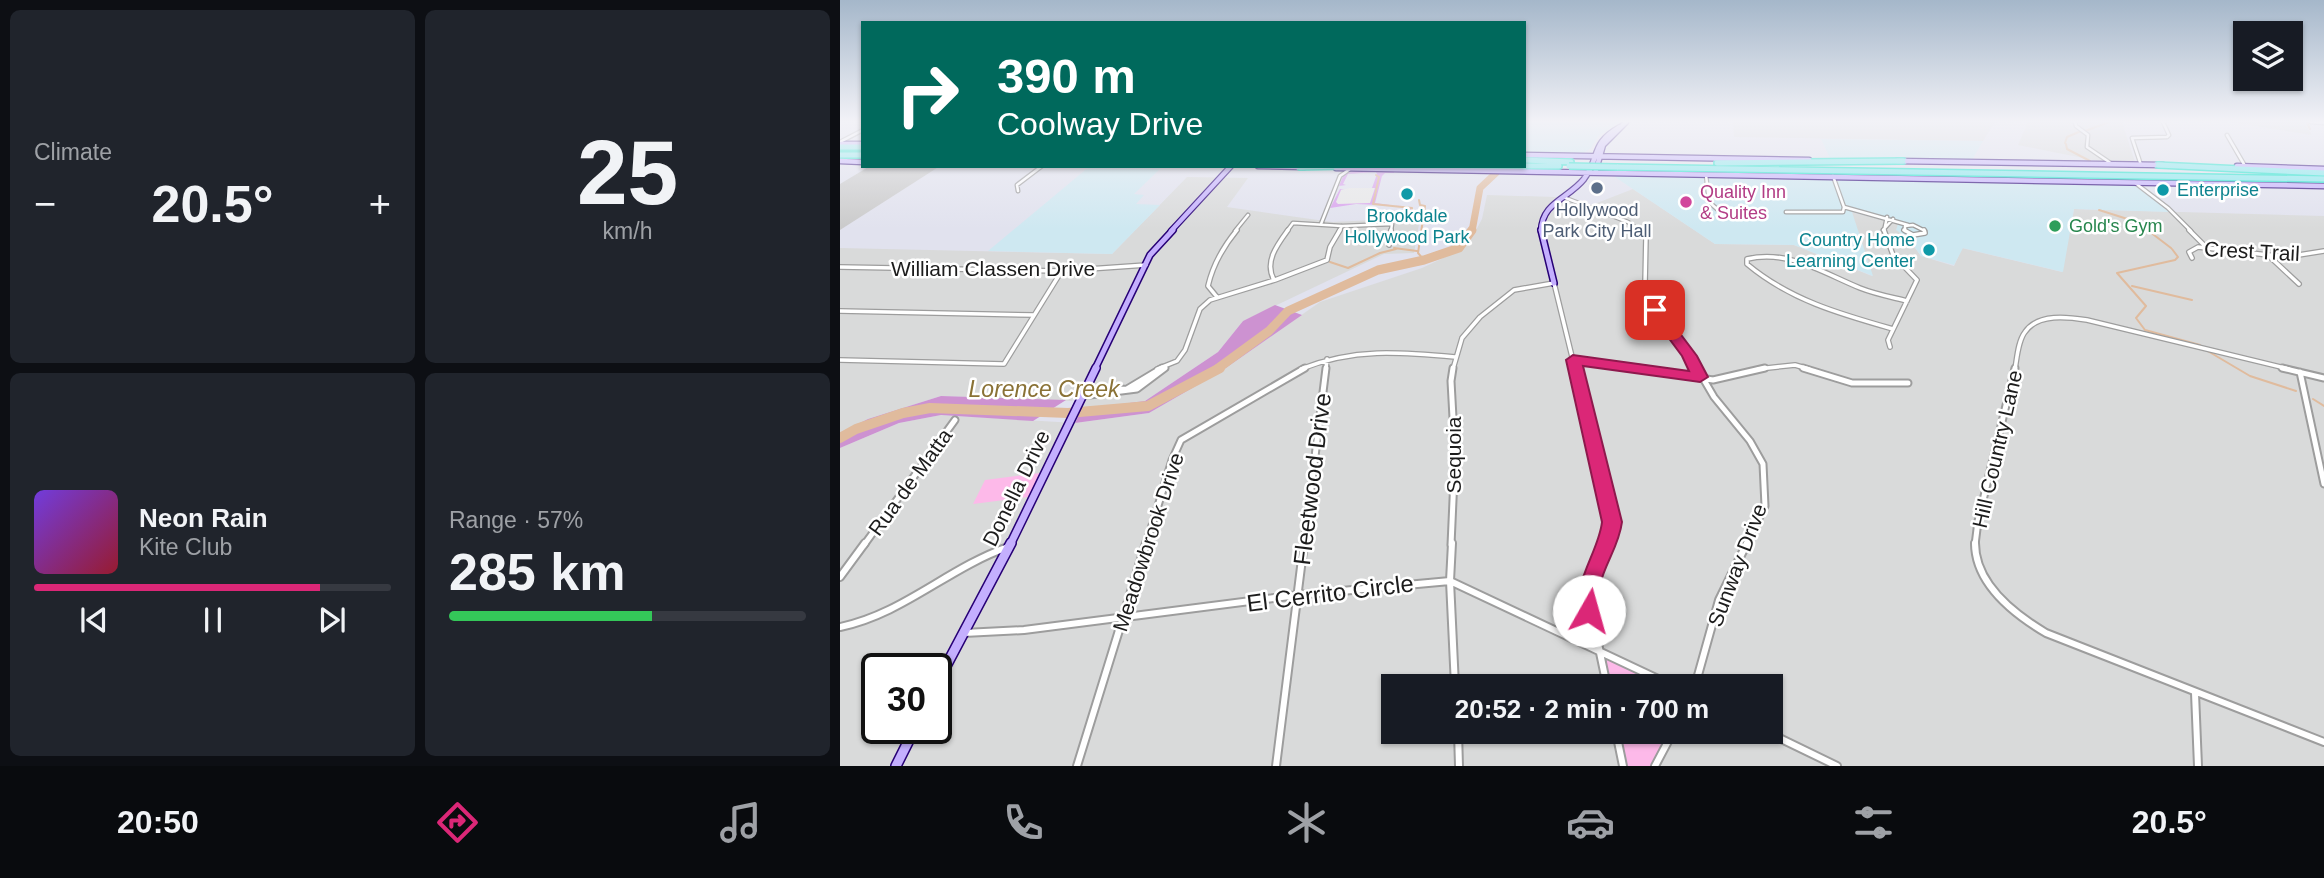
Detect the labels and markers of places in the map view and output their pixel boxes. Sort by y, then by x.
marker: Hollywood Park City Hall [1589,180,1605,196]
place label: Enterprise [2177,180,2259,200]
place label: Quality Inn & Suites [1700,182,1786,223]
marker: Enterprise [2155,182,2171,198]
marker: Brookdale Hollywood Park [1399,186,1415,202]
marker: Quality Inn & Suites [1678,194,1694,210]
place label: Hollywood Park City Hall [1542,200,1652,241]
place label: Brookdale Hollywood Park [1344,206,1471,247]
place label: Gold's Gym [2069,216,2162,236]
marker: Gold's Gym [2047,218,2063,234]
place label: Country Home Learning Center [1786,230,1915,271]
marker: Country Home Learning Center [1921,242,1937,258]
pin [1625,280,1685,340]

